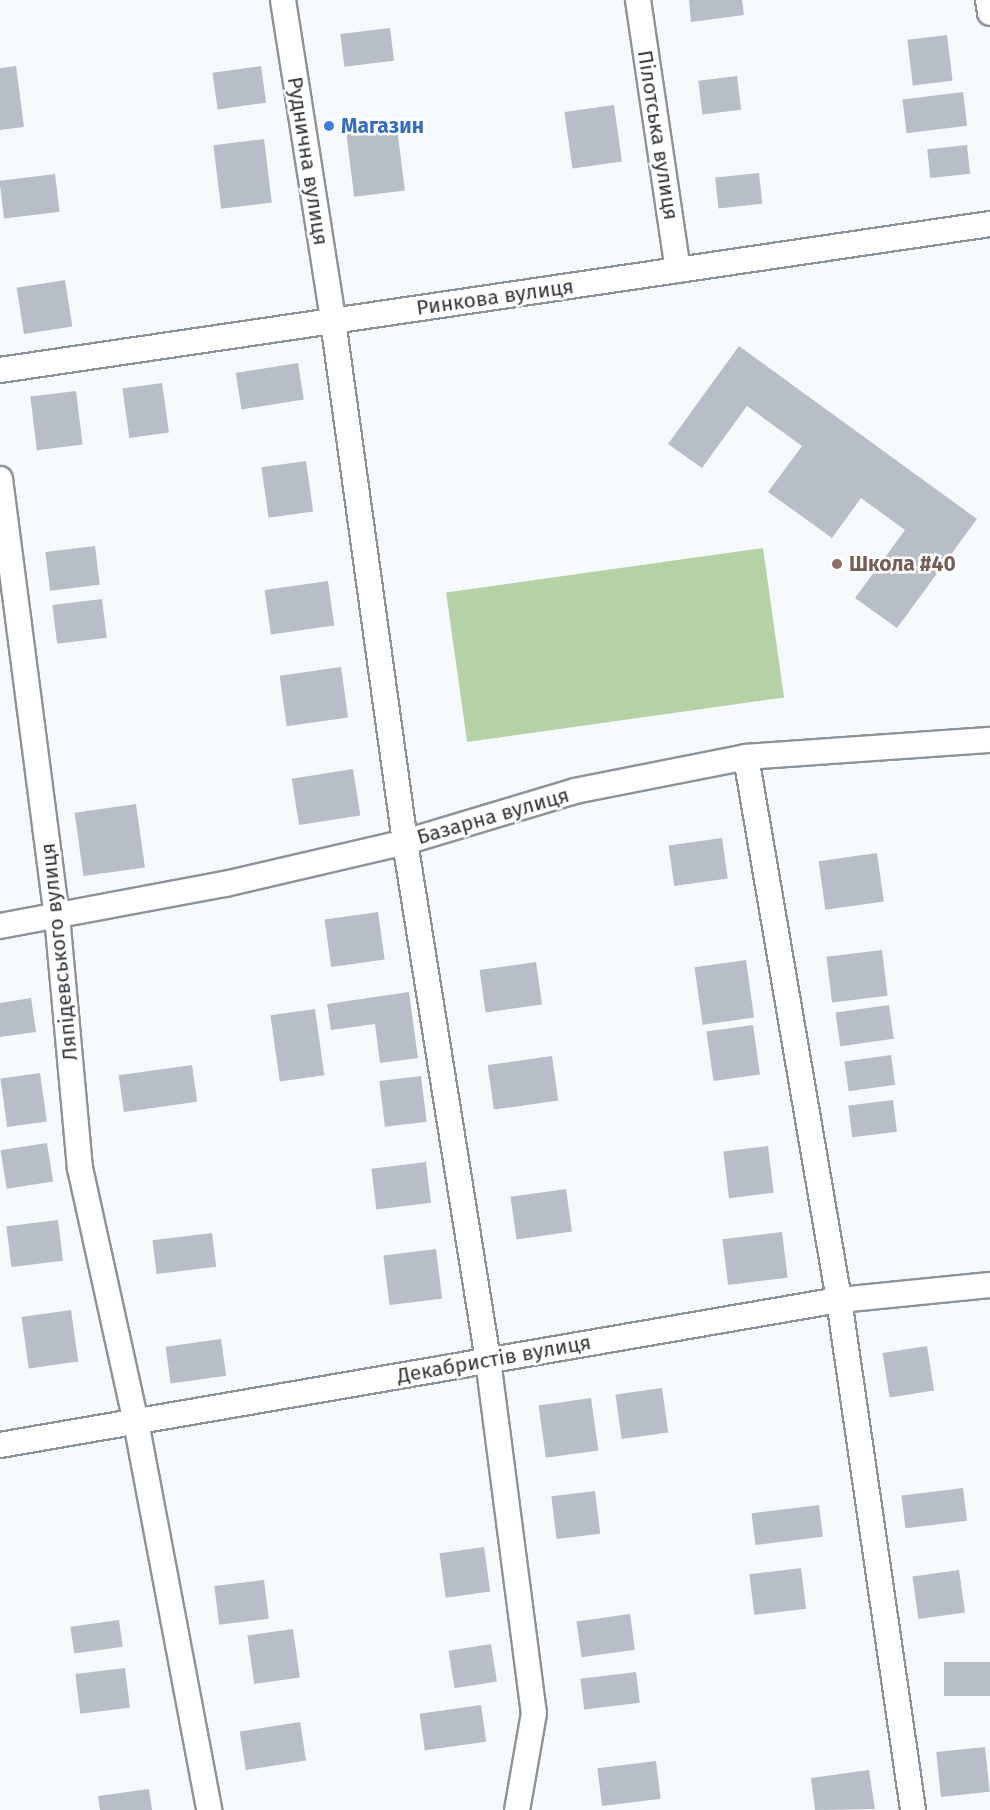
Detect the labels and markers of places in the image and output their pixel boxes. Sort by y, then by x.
place label: Магазин [341,113,424,139]
marker: Магазин [322,119,336,133]
place label: Школа #40 [849,551,956,577]
marker: Школа #40 [830,557,844,571]

